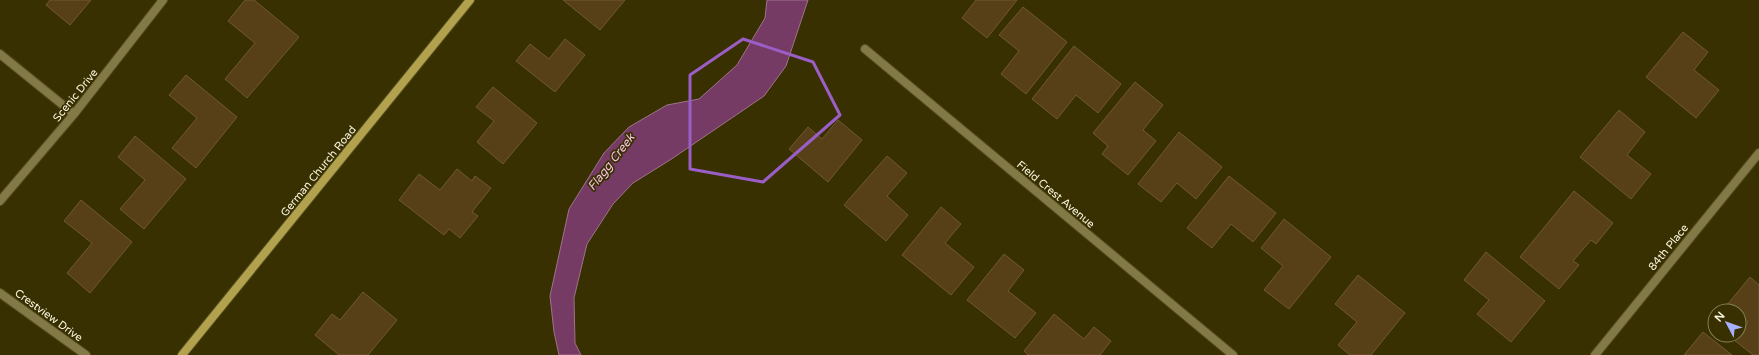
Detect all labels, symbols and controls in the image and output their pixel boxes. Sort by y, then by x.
street label: Scenic Drive [50,66,101,124]
street label: German Church Road [278,123,359,219]
water label: Flagg Creek [585,130,638,193]
street label: Field Crest Avenue [1014,158,1097,231]
street label: 84th Place [1646,222,1691,273]
street label: Crestview Drive [12,286,85,344]
north arrow [1707,303,1747,343]
text: N [1712,309,1728,324]

